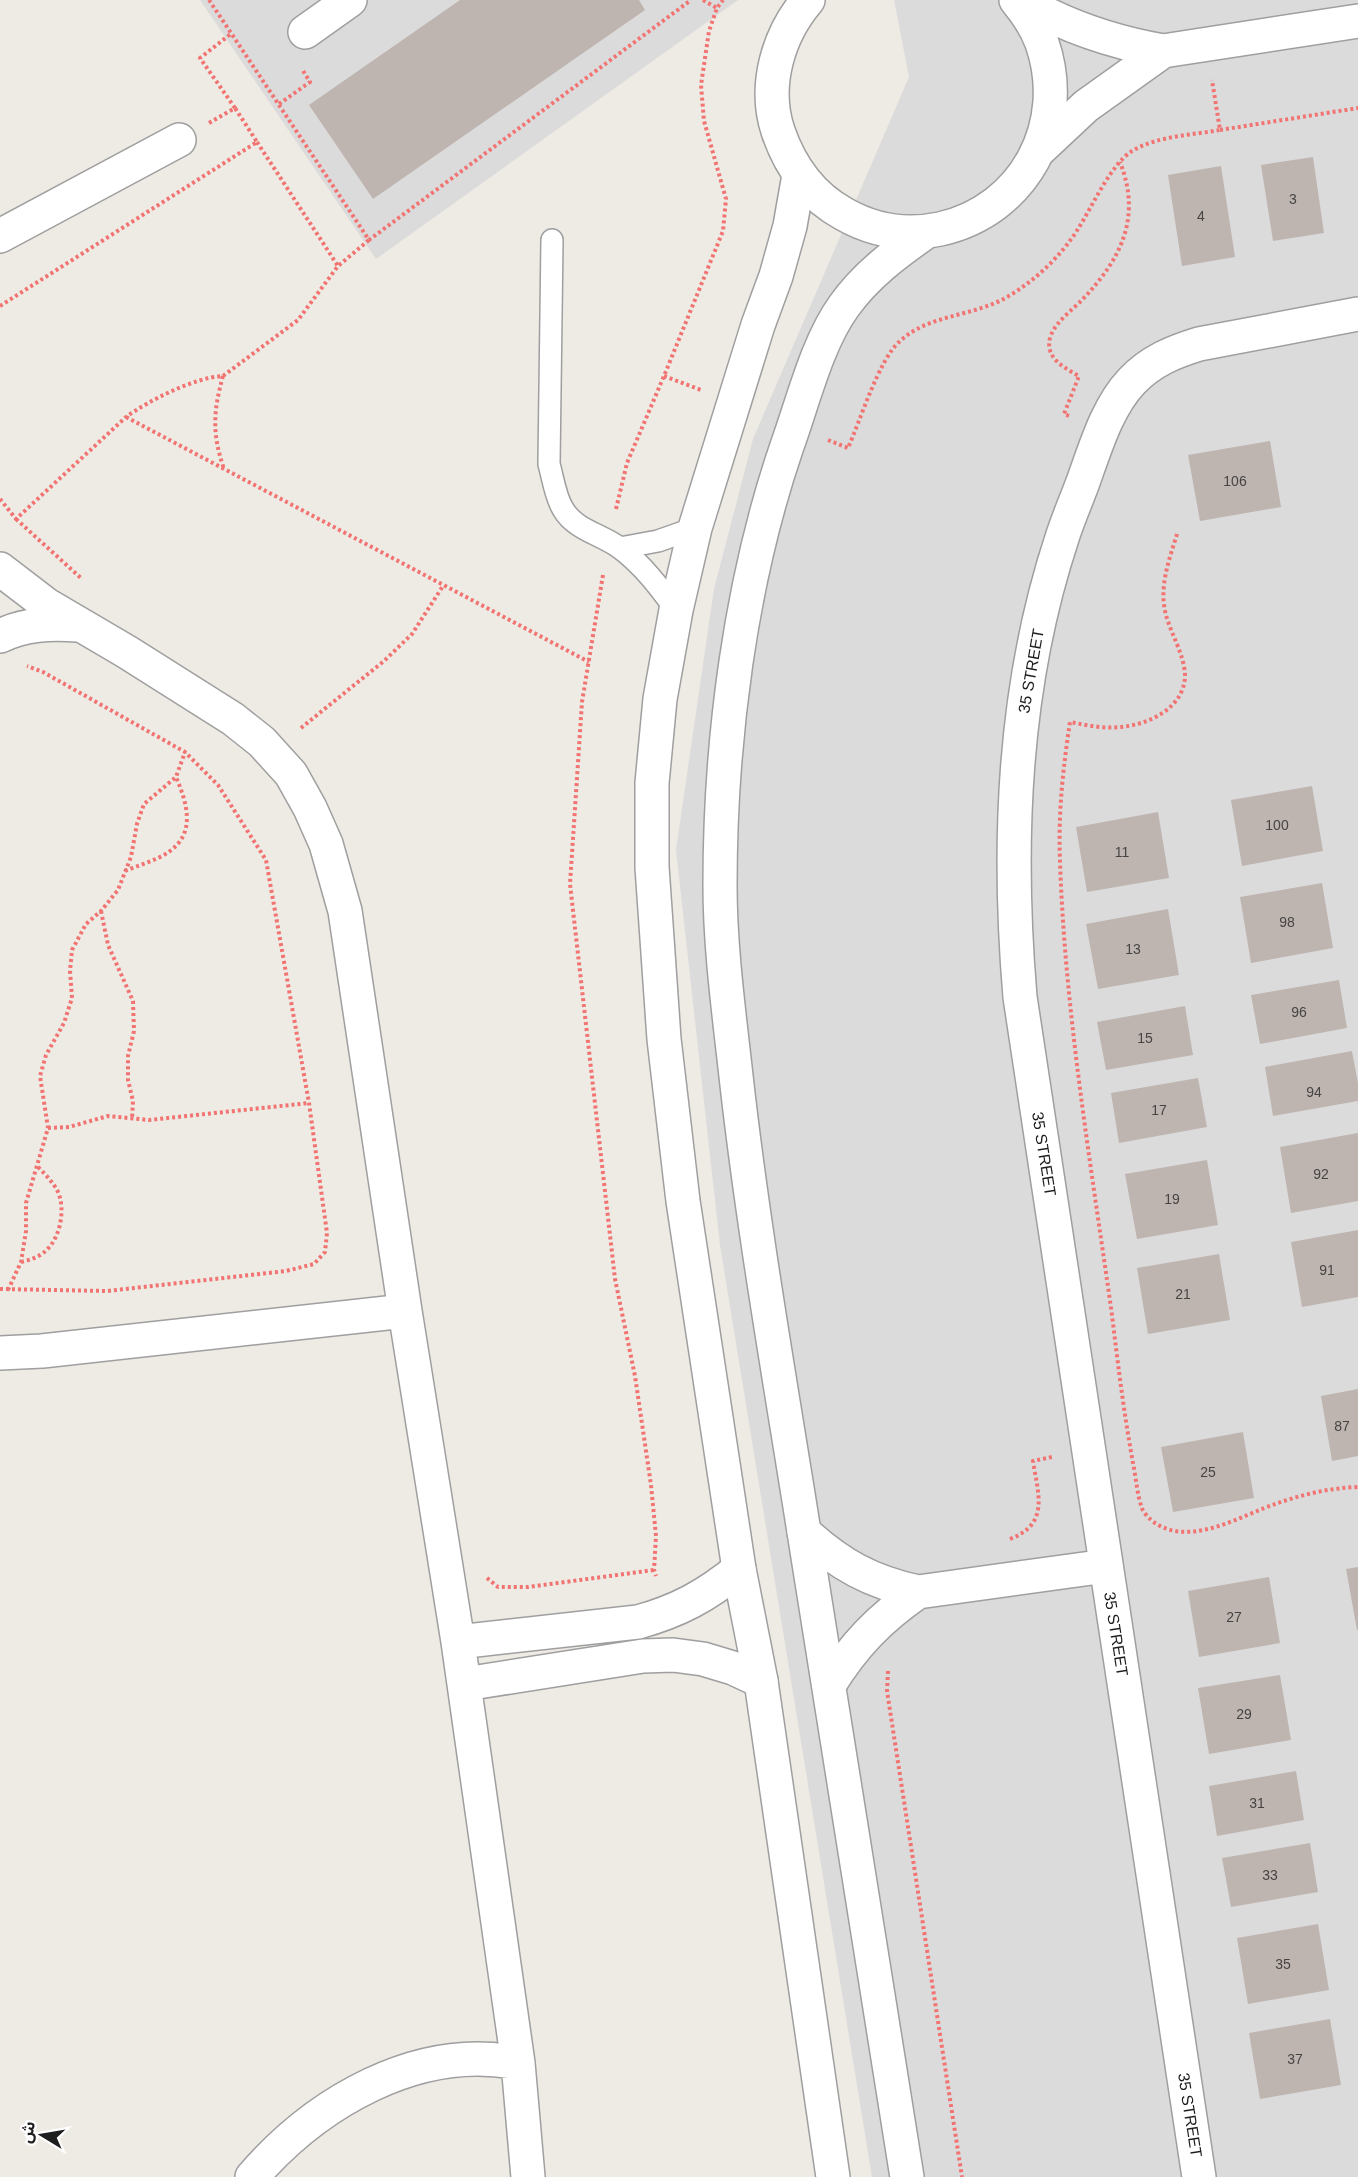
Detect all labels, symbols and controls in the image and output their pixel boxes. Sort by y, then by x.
house number: 3 [1289,191,1297,207]
house number: 4 [1197,208,1205,224]
house number: 106 [1223,473,1247,489]
street label: 35 STREET [1015,627,1047,715]
house number: 100 [1265,817,1289,833]
house number: 11 [1115,844,1129,860]
house number: 98 [1279,914,1295,930]
house number: 13 [1125,941,1141,957]
house number: 96 [1291,1004,1307,1020]
house number: 15 [1137,1030,1153,1046]
house number: 94 [1306,1084,1322,1100]
house number: 17 [1151,1102,1167,1118]
street label: 35 STREET [1029,1111,1059,1198]
house number: 92 [1313,1166,1329,1182]
house number: 19 [1164,1191,1180,1207]
house number: 91 [1319,1262,1335,1278]
house number: 21 [1175,1286,1191,1302]
house number: 87 [1334,1418,1350,1434]
house number: 25 [1200,1464,1216,1480]
street label: 35 STREET [1101,1591,1131,1678]
house number: 27 [1226,1609,1242,1625]
house number: 29 [1236,1706,1252,1722]
house number: 31 [1249,1795,1265,1811]
house number: 33 [1262,1867,1278,1883]
house number: 35 [1275,1956,1291,1972]
house number: 37 [1287,2051,1303,2067]
street label: 35 STREET [1175,2072,1205,2159]
north arrow [12,2105,72,2165]
text: ش [17,2120,39,2145]

